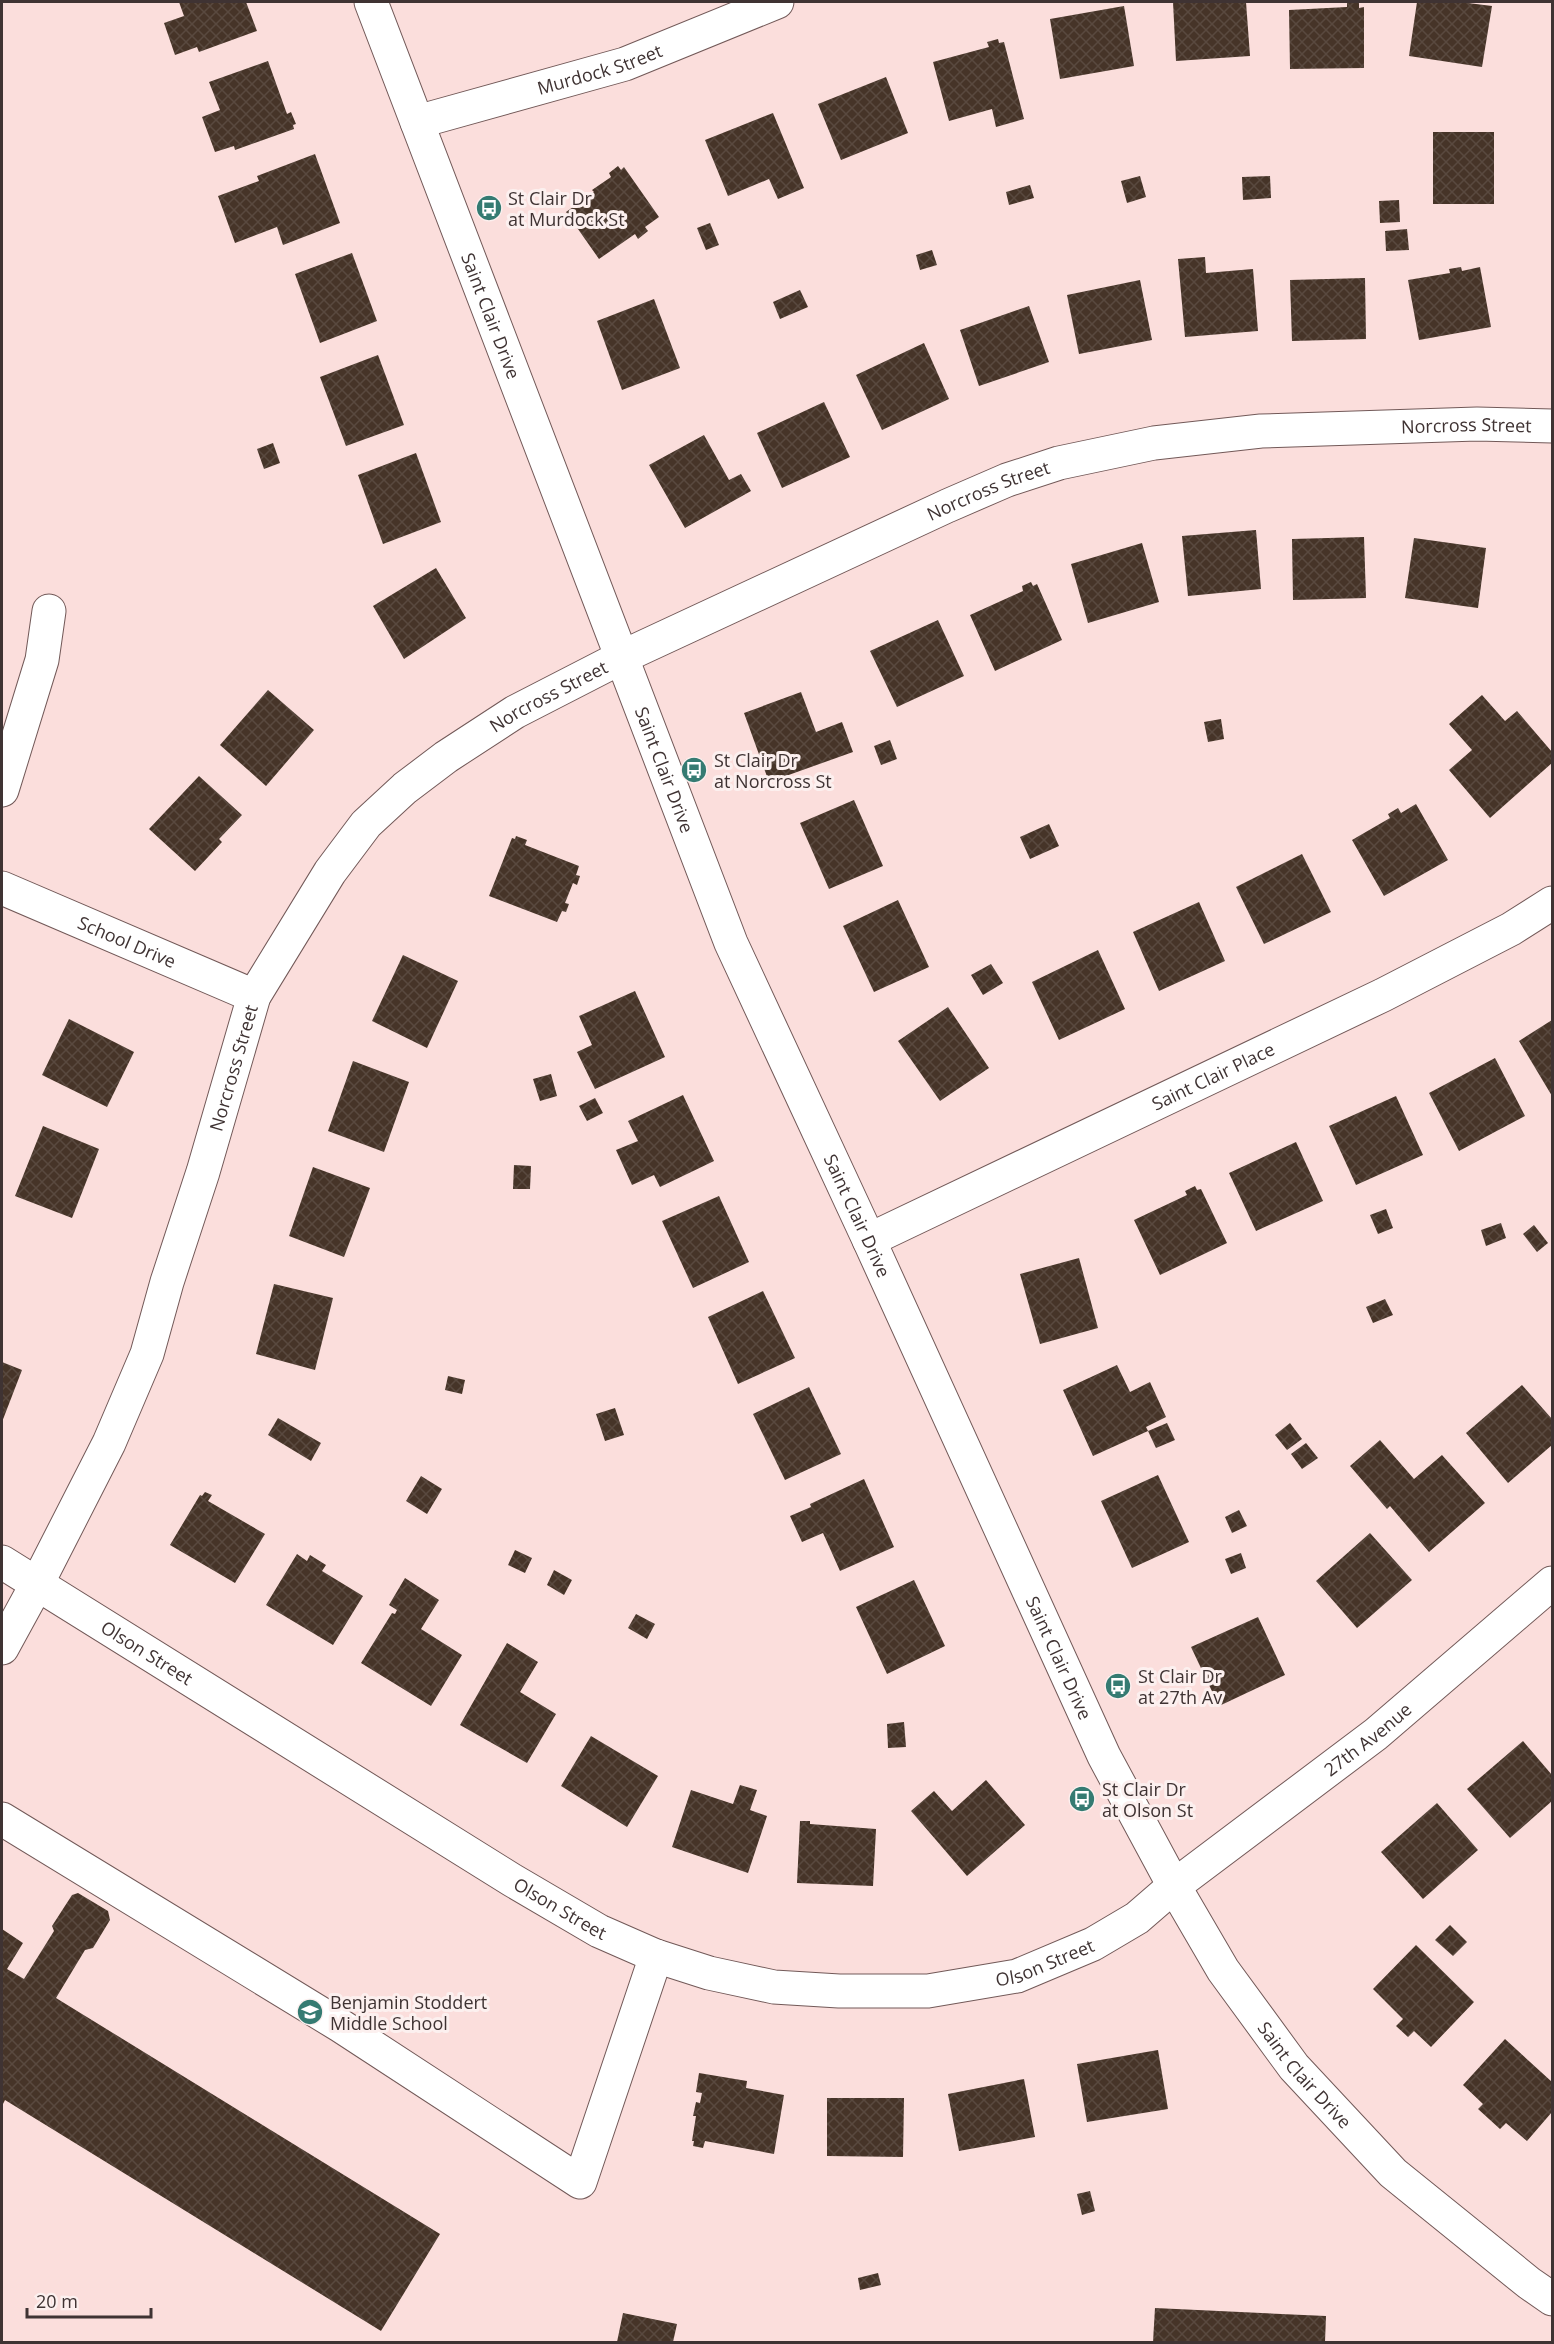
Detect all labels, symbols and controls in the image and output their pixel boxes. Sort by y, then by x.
street label: Murdock Street [534,38,665,100]
place label: St Clair Dr at Murdock St [508,186,625,231]
bus stop icon: St Clair Dr at Murdock St [474,193,504,223]
street label: Saint Clair Drive [456,249,526,382]
street label: Norcross Street [1401,412,1532,438]
street label: Norcross Street [923,455,1053,526]
street label: Norcross Street [485,655,611,738]
street label: Saint Clair Drive [630,703,700,836]
place label: St Clair Dr at Norcross St [714,748,832,793]
bus stop icon: St Clair Dr at Norcross St [679,755,709,785]
street label: School Drive [74,910,180,973]
street label: Norcross Street [203,1002,263,1134]
street label: Saint Clair Place [1148,1037,1278,1116]
street label: Saint Clair Drive [819,1150,896,1281]
street label: Saint Clair Drive [1021,1592,1098,1723]
street label: Olson Street [97,1615,198,1690]
place label: St Clair Dr at 27th Av [1138,1664,1222,1709]
bus stop icon: St Clair Dr at 27th Av [1103,1671,1133,1701]
street label: 27th Avenue [1319,1697,1416,1781]
place label: St Clair Dr at Olson St [1102,1777,1193,1822]
bus stop icon: St Clair Dr at Olson St [1067,1784,1097,1814]
street label: Olson Street [509,1872,610,1945]
street label: Olson Street [994,1933,1098,1991]
place label: Benjamin Stoddert Middle School [330,1990,487,2035]
school or university icon: Benjamin Stoddert Middle School [295,1997,325,2027]
street label: Saint Clair Drive [1253,2017,1357,2133]
scale bar [27,2281,152,2319]
text: 20 m [36,2289,78,2313]

